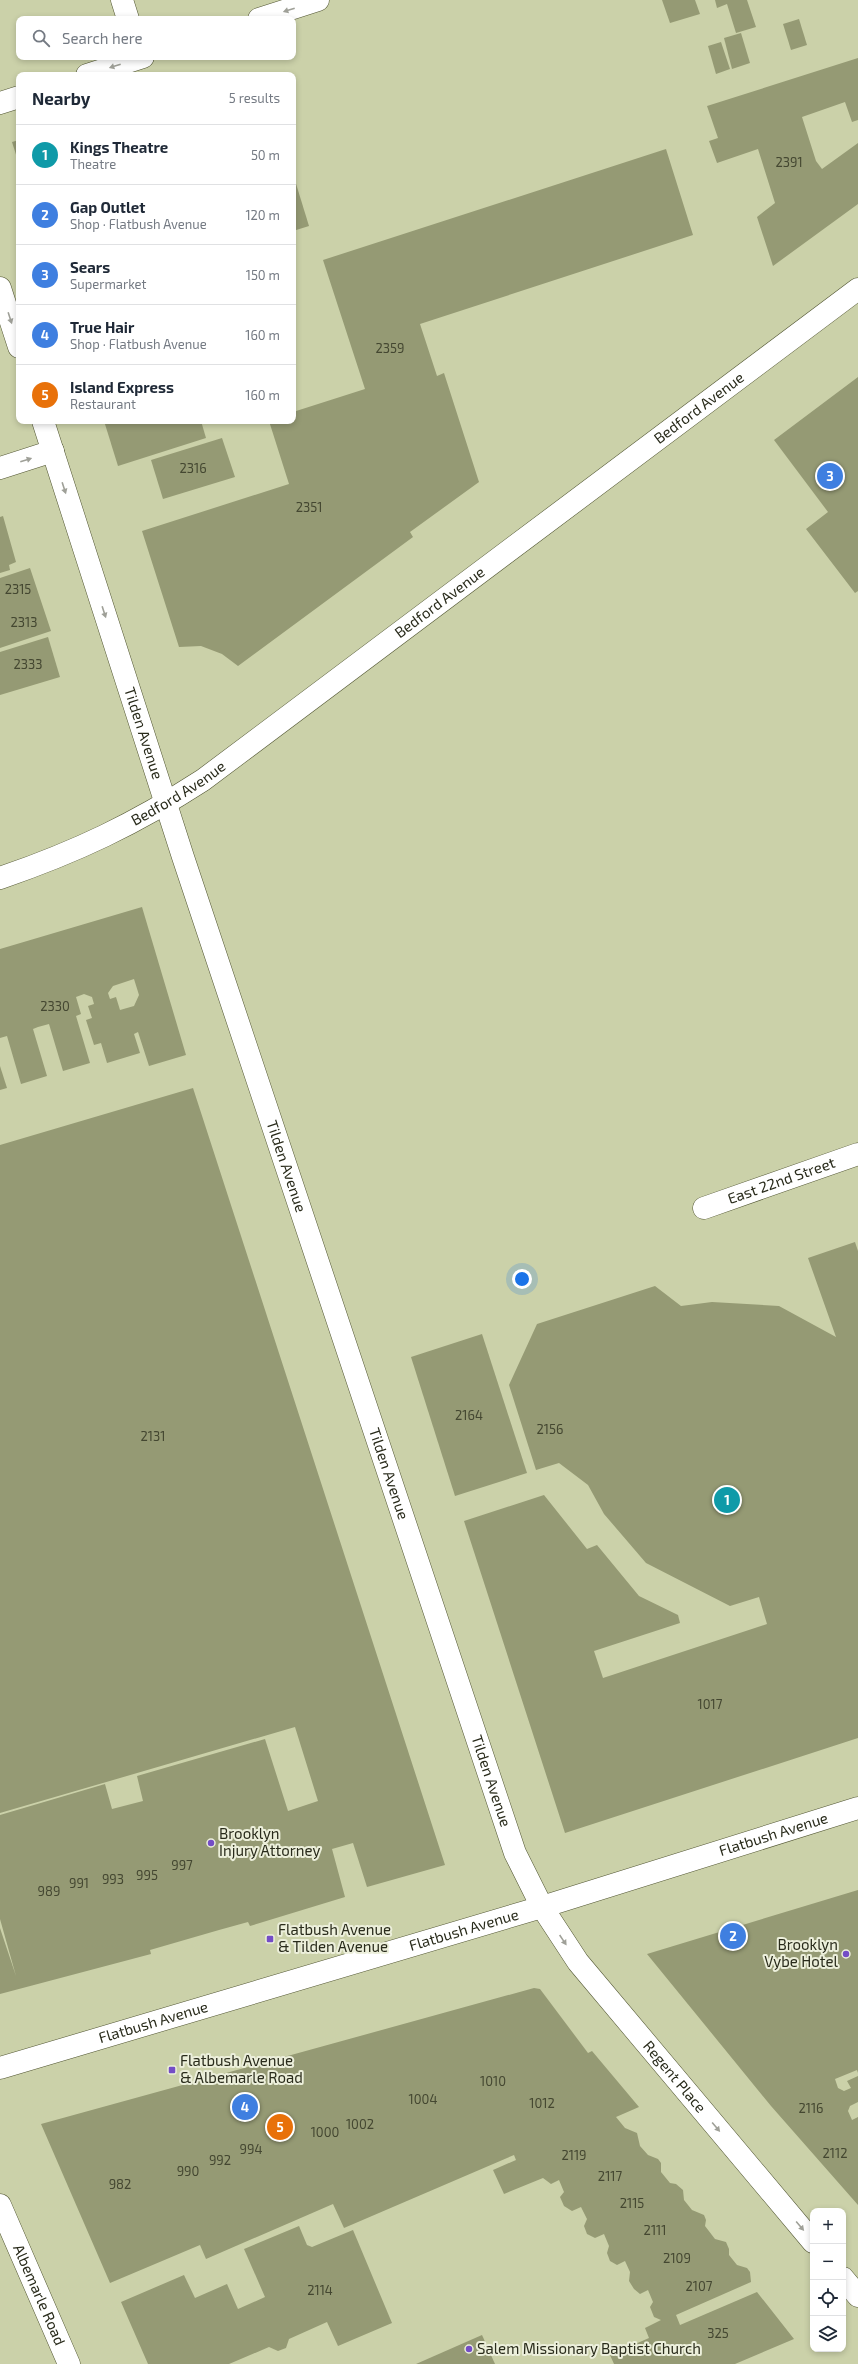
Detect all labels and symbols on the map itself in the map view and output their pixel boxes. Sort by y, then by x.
one-way arrow [282,7,294,13]
one-way arrow [109,63,121,69]
house number: 2391 [775,154,803,170]
one-way arrow [7,312,13,324]
house number: 2359 [376,340,404,356]
street label: Bedford Avenue [650,368,747,447]
one-way arrow [21,457,33,463]
house number: 2316 [179,460,207,476]
pin: 3 [817,461,843,491]
one-way arrow [62,483,68,495]
house number: 2351 [296,499,322,515]
street label: Bedford Avenue [391,562,488,641]
house number: 2315 [5,581,31,597]
one-way arrow [101,607,107,619]
house number: 2313 [11,614,37,630]
house number: 2333 [14,656,43,672]
street label: Tilden Avenue [121,685,167,781]
street label: Bedford Avenue [128,756,229,829]
house number: 2330 [40,998,70,1014]
street label: Tilden Avenue [263,1118,311,1214]
street label: East 22nd Street [725,1153,837,1207]
your location [512,1269,532,1289]
house number: 2164 [455,1407,483,1423]
house number: 2156 [537,1421,563,1437]
street label: Tilden Avenue [366,1425,413,1522]
house number: 2131 [141,1428,165,1444]
pin: 1 [714,1485,740,1515]
house number: 1017 [698,1696,723,1712]
street label: Tilden Avenue [468,1733,516,1829]
street label: Flatbush Avenue [716,1808,830,1859]
place label: Brooklyn Injury Attorney [219,1824,320,1860]
marker: Brooklyn Injury Attorney [206,1838,216,1848]
house number: 997 [171,1857,193,1873]
house number: 995 [136,1867,158,1883]
house number: 993 [102,1871,124,1887]
house number: 991 [69,1875,89,1891]
house number: 989 [38,1883,60,1899]
street label: Flatbush Avenue [407,1904,521,1954]
place label: Flatbush Avenue & Tilden Avenue [278,1920,391,1955]
pin: 2 [720,1921,746,1951]
marker: Flatbush Avenue & Tilden Avenue [265,1934,275,1944]
one-way arrow [559,1935,567,1945]
place label: Brooklyn Vybe Hotel [764,1935,839,1970]
marker: Brooklyn Vybe Hotel [841,1949,851,1959]
street label: Flatbush Avenue [96,1997,210,2046]
street label: Regent Place [640,2037,711,2116]
place label: Flatbush Avenue & Albemarle Road [180,2051,303,2086]
marker: Flatbush Avenue & Albemarle Road [167,2065,177,2075]
house number: 1010 [480,2073,506,2089]
house number: 1004 [409,2091,437,2107]
pin: 4 [232,2092,258,2122]
house number: 1012 [529,2095,555,2111]
house number: 2116 [798,2100,824,2116]
pin: 5 [267,2112,293,2142]
house number: 1002 [346,2116,374,2132]
one-way arrow [712,2121,721,2132]
house number: 1000 [311,2124,339,2140]
house number: 994 [240,2141,262,2157]
house number: 2112 [823,2145,847,2161]
house number: 2119 [561,2147,587,2163]
house number: 992 [209,2152,231,2168]
house number: 990 [177,2163,199,2179]
house number: 2117 [598,2168,622,2184]
house number: 982 [109,2176,131,2192]
house number: 2115 [620,2195,644,2211]
one-way arrow [795,2221,804,2232]
house number: 2111 [644,2222,666,2238]
street label: Albemarle Road [10,2241,70,2348]
house number: 2109 [663,2250,691,2266]
house number: 2107 [686,2278,713,2294]
house number: 2114 [307,2282,333,2298]
house number: 325 [707,2325,729,2341]
place label: Salem Missionary Baptist Church [477,2339,701,2357]
marker: Salem Missionary Baptist Church [464,2344,474,2354]

